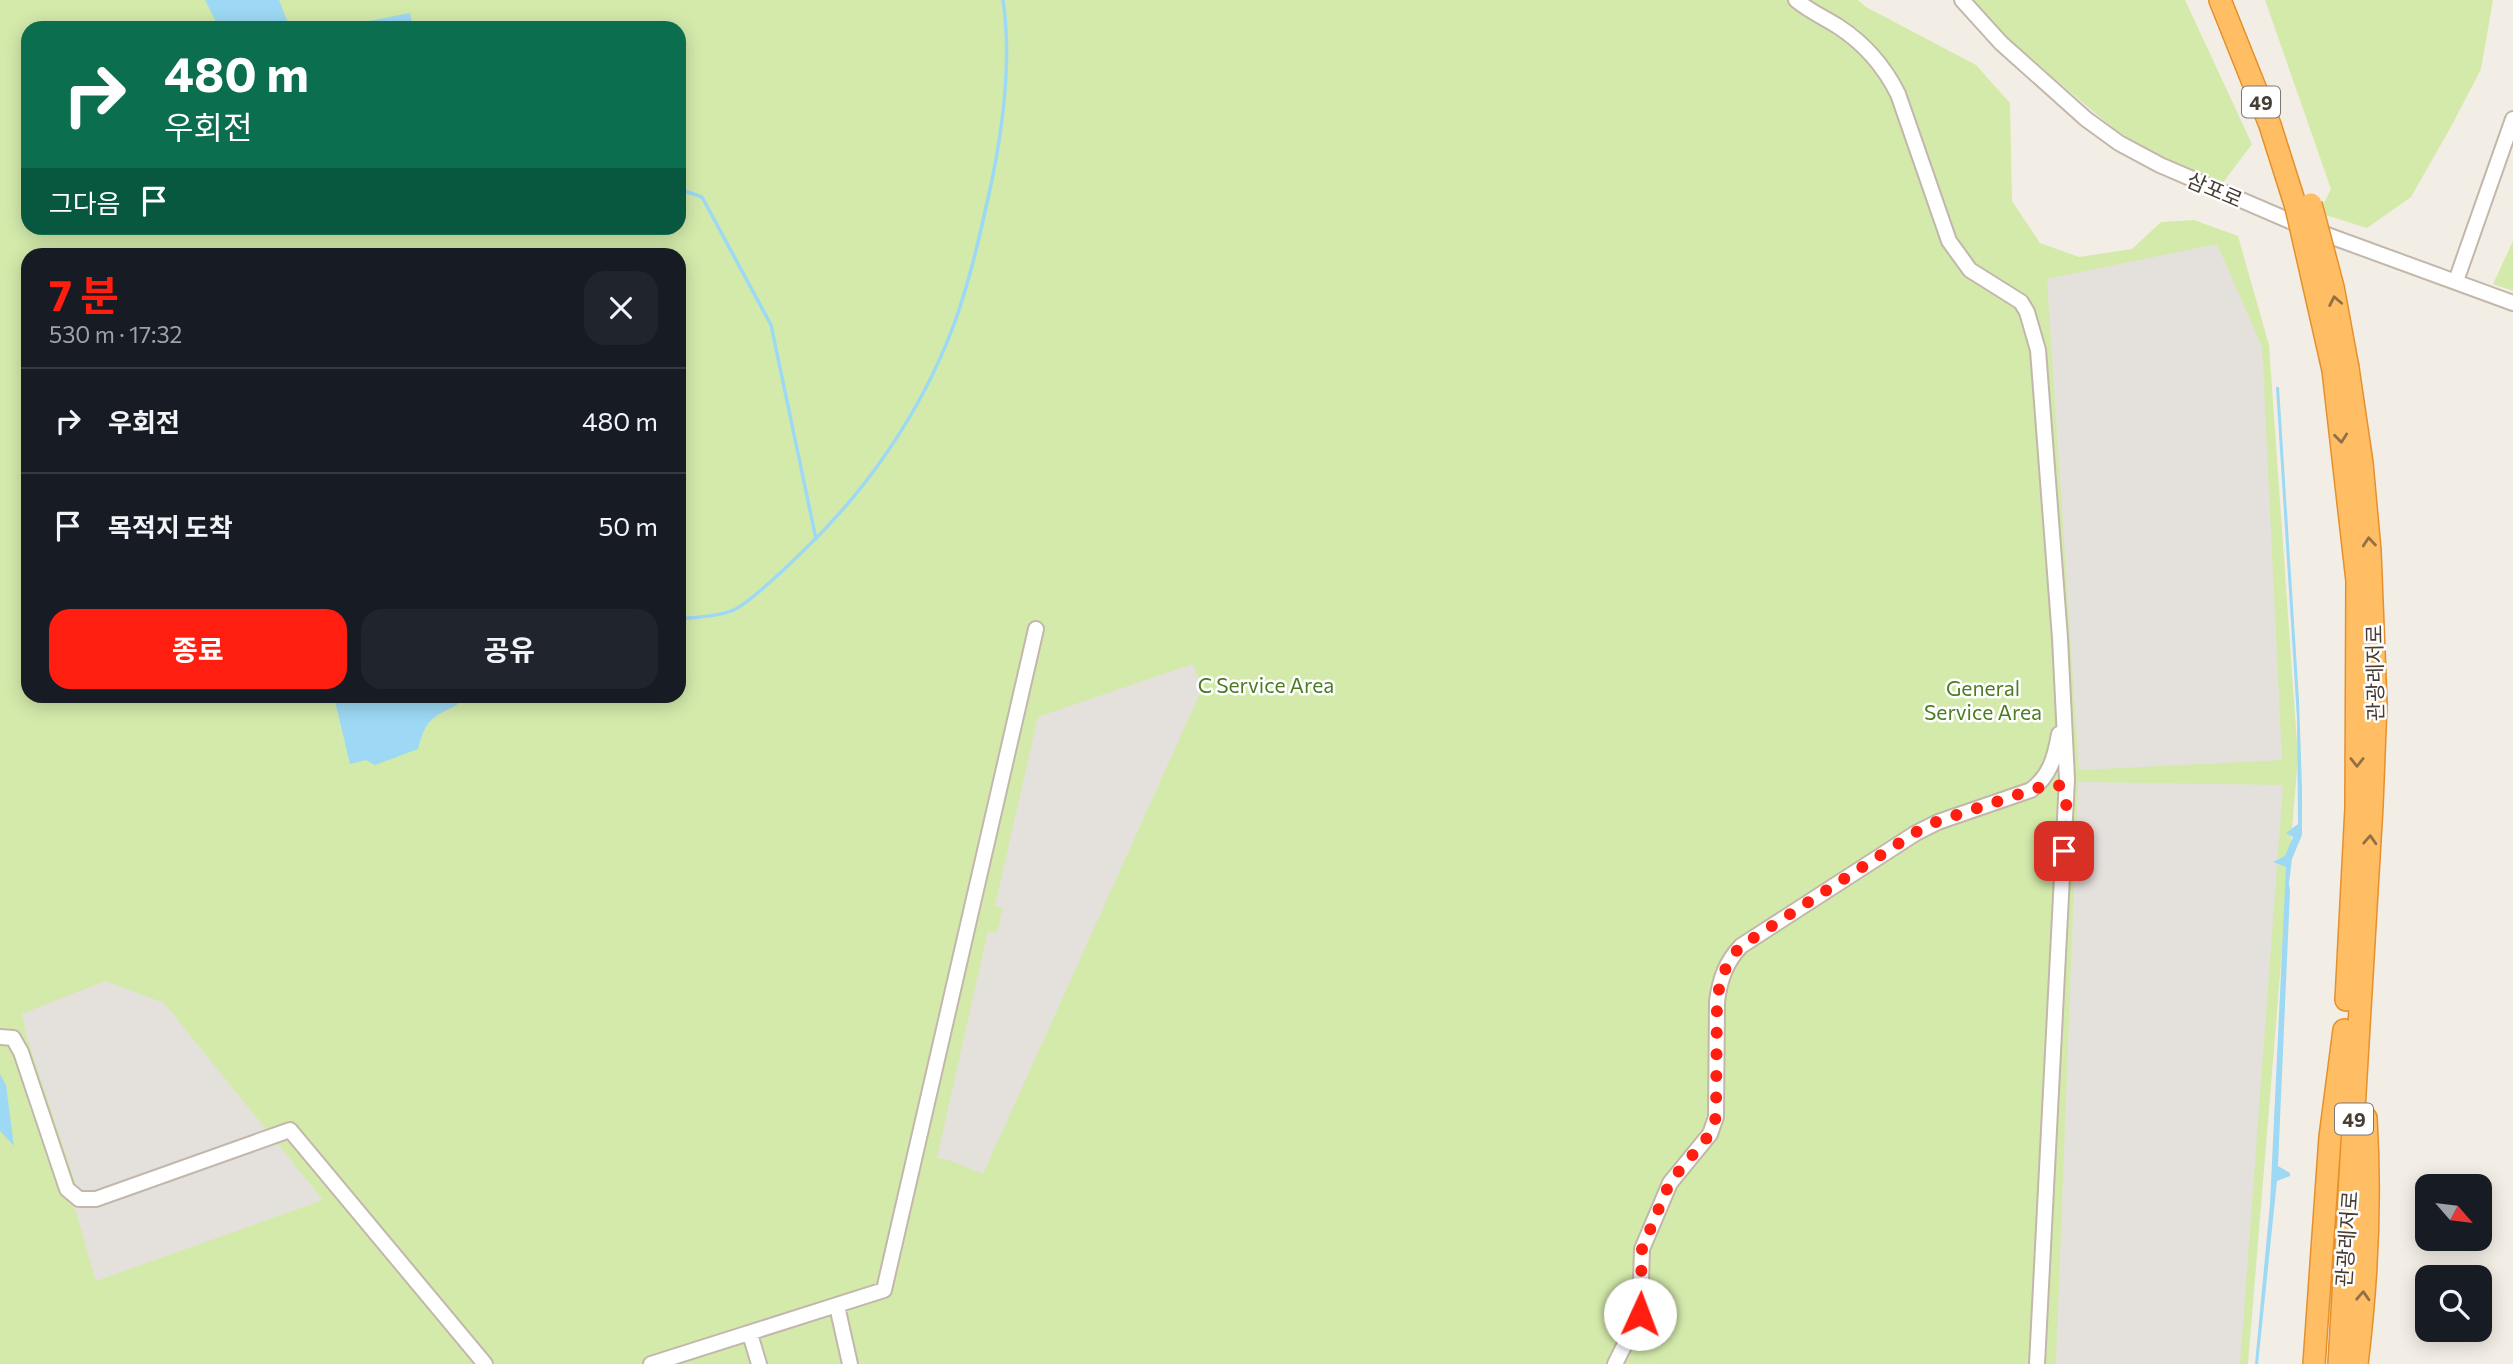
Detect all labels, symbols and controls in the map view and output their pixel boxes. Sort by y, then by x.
text: 480 m [164,42,309,102]
icon: right [49,49,140,140]
road number: 49 [2242,86,2280,118]
text: 우회전 [164,106,252,146]
street label: 삼포로 [2183,166,2247,212]
icon: arrive [135,182,173,220]
text: 그다음 [49,187,121,218]
text: 7 분 [49,268,119,320]
button: close [584,271,658,345]
one-way arrow [2328,295,2343,307]
text: 530 m · 17:32 [49,320,182,348]
icon: right [49,402,87,440]
text: 480 m [582,405,658,436]
text: 우회전 [108,406,180,437]
one-way arrow [2333,432,2348,443]
icon: arrive [49,507,87,545]
text: 50 m [598,510,658,541]
text: 목적지 도착 [108,511,233,542]
one-way arrow [2362,536,2377,547]
button: 종료 [49,609,347,689]
button: 공유 [361,609,658,689]
street label: 관광레저로 [2361,624,2387,722]
park label: C Service Area [1198,672,1334,697]
park label: General Service Area [1924,675,2042,724]
one-way arrow [2349,757,2365,768]
pin [2034,821,2094,881]
icon: arrive [2045,832,2083,870]
one-way arrow [2363,834,2378,845]
road number: 49 [2335,1104,2373,1134]
north arrow [2415,1174,2492,1251]
map controls [2415,1174,2492,1342]
street label: 관광레저로 [2330,1190,2362,1288]
button: search [2415,1265,2492,1342]
position arrow [1603,1277,1677,1351]
one-way arrow [2356,1290,2371,1301]

